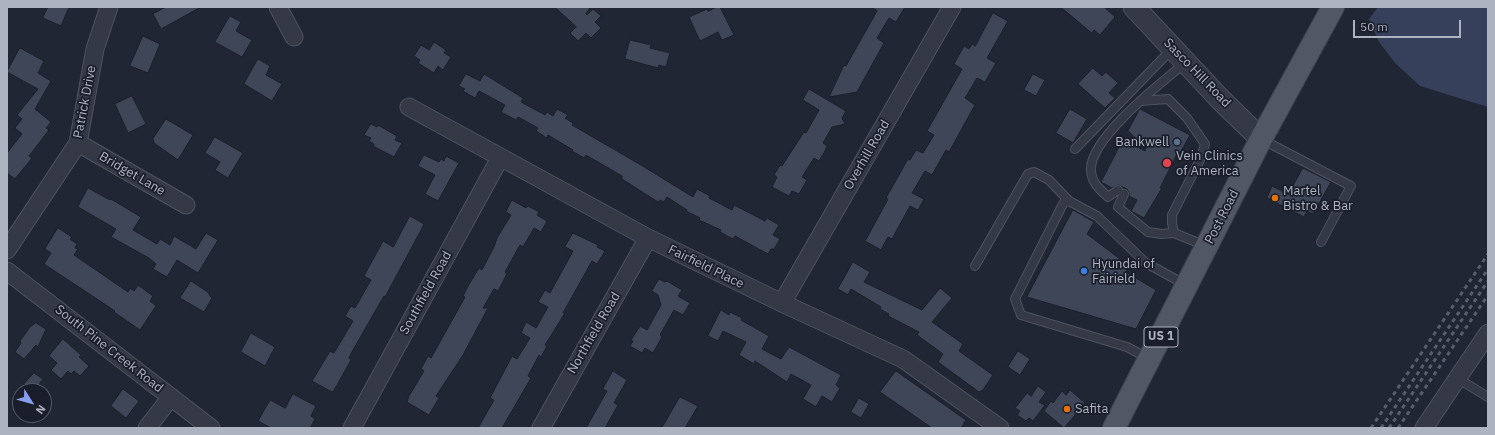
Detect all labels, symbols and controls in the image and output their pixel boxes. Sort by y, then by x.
scale bar [1355,12,1463,38]
text: 50 m [1360,19,1388,34]
street label: Sasco Hill Road [1160,35,1234,111]
street label: Patrick Drive [70,64,100,140]
street label: Overhill Road [841,117,893,193]
place label: Bankwell [1115,134,1169,150]
marker: Bankwell [1172,137,1182,147]
place label: Vein Clinics of America [1176,148,1243,179]
street label: Bridget Lane [96,149,168,199]
marker: Vein Clinics of America [1161,157,1173,169]
place label: Martel Bistro & Bar [1283,183,1353,214]
street label: Post Road [1202,187,1242,247]
marker: Martel Bistro & Bar [1270,193,1280,203]
street label: Fairfield Place [666,242,746,292]
street label: Southfield Road [397,249,455,337]
place label: Hyundai of Fairield [1092,256,1155,287]
marker: Hyundai of Fairield [1079,266,1089,276]
street label: Northfield Road [564,289,624,377]
street label: South Pine Creek Road [52,302,166,396]
road number: US 1 [1144,327,1178,347]
north arrow [12,383,52,423]
place label: Safita [1075,401,1108,417]
text: N [33,402,49,417]
marker: Safita [1062,404,1072,414]

